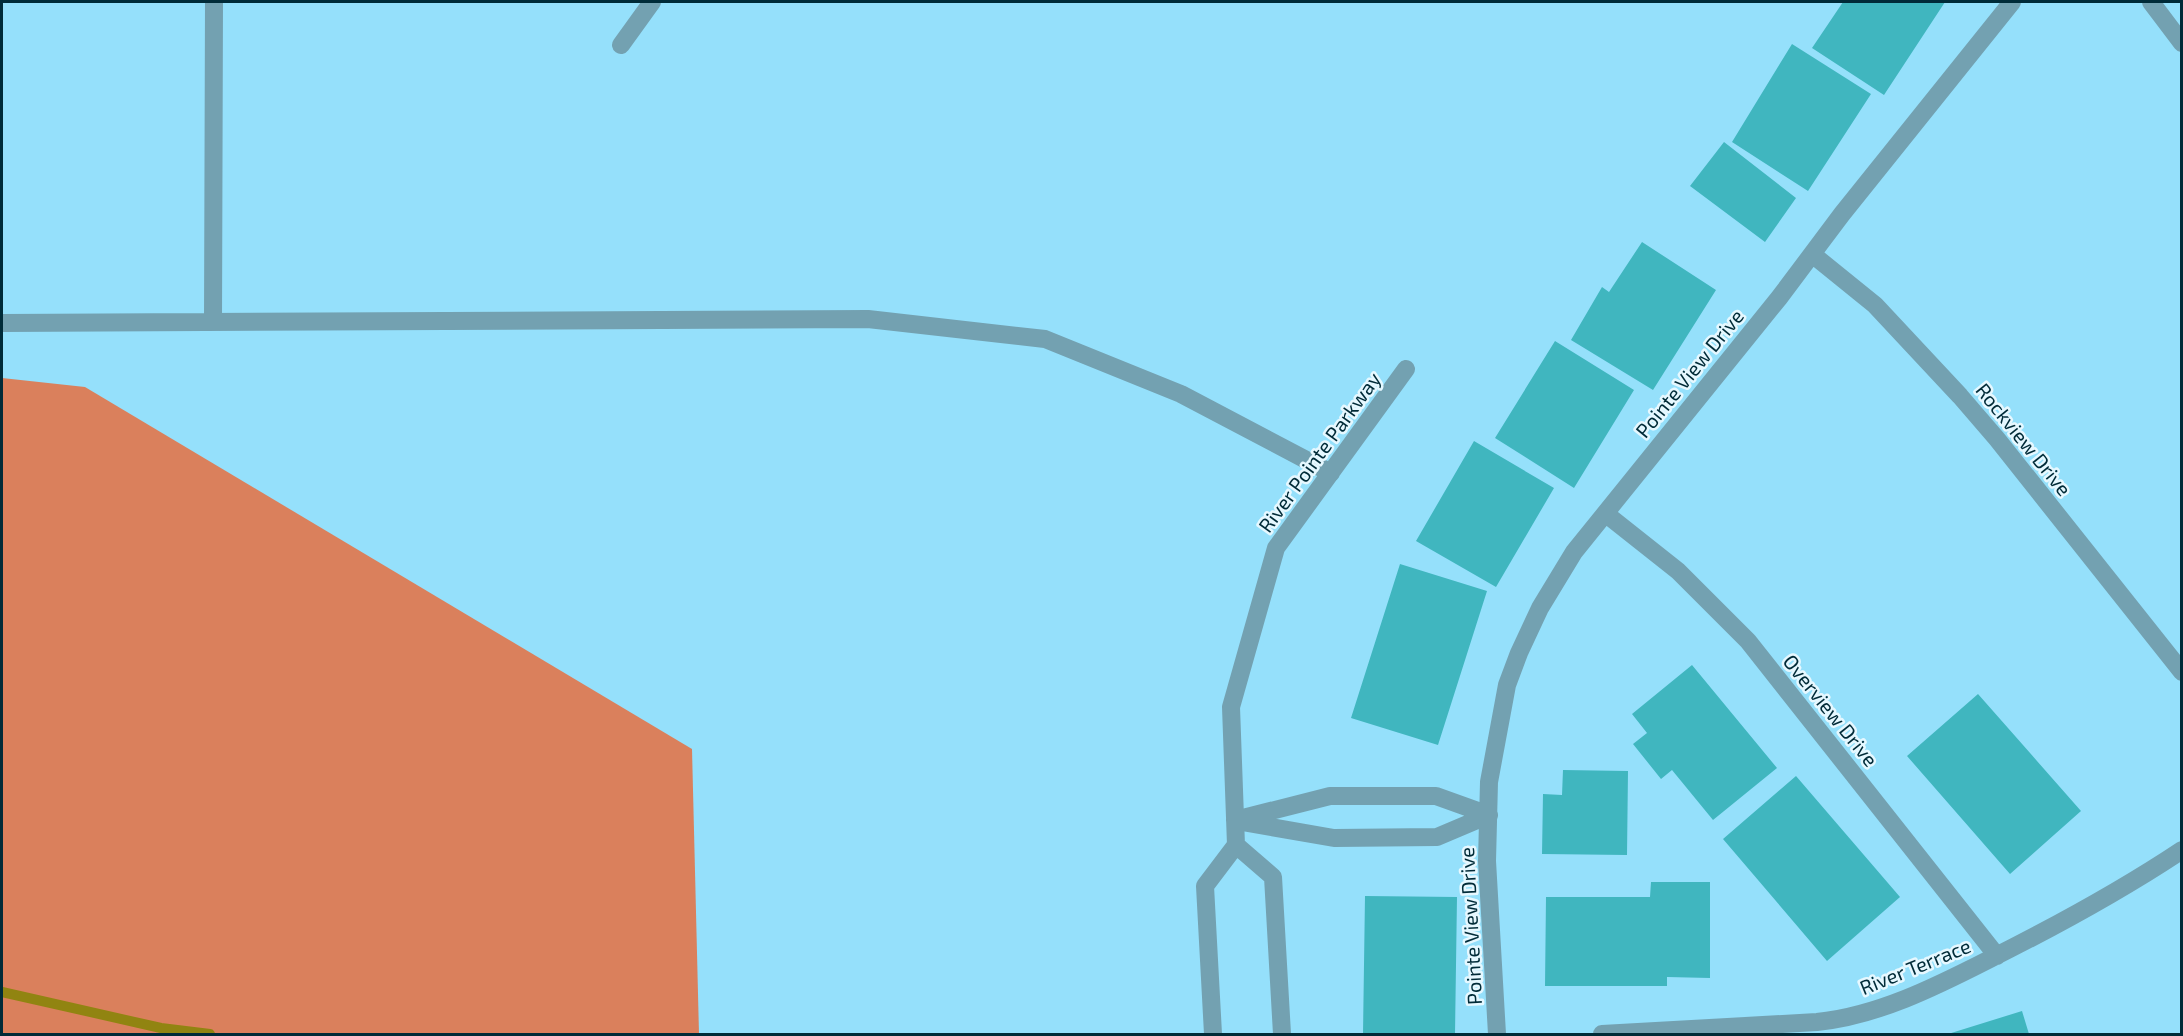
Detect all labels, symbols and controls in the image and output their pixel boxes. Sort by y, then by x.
street label: Pointe View Drive [1630,304,1748,442]
street label: River Pointe Parkway [1253,367,1385,537]
street label: Rockview Drive [1971,378,2077,500]
street label: Overview Drive [1779,649,1883,771]
street label: Pointe View Drive [1454,847,1486,1005]
street label: River Terrace [1856,933,1974,999]

